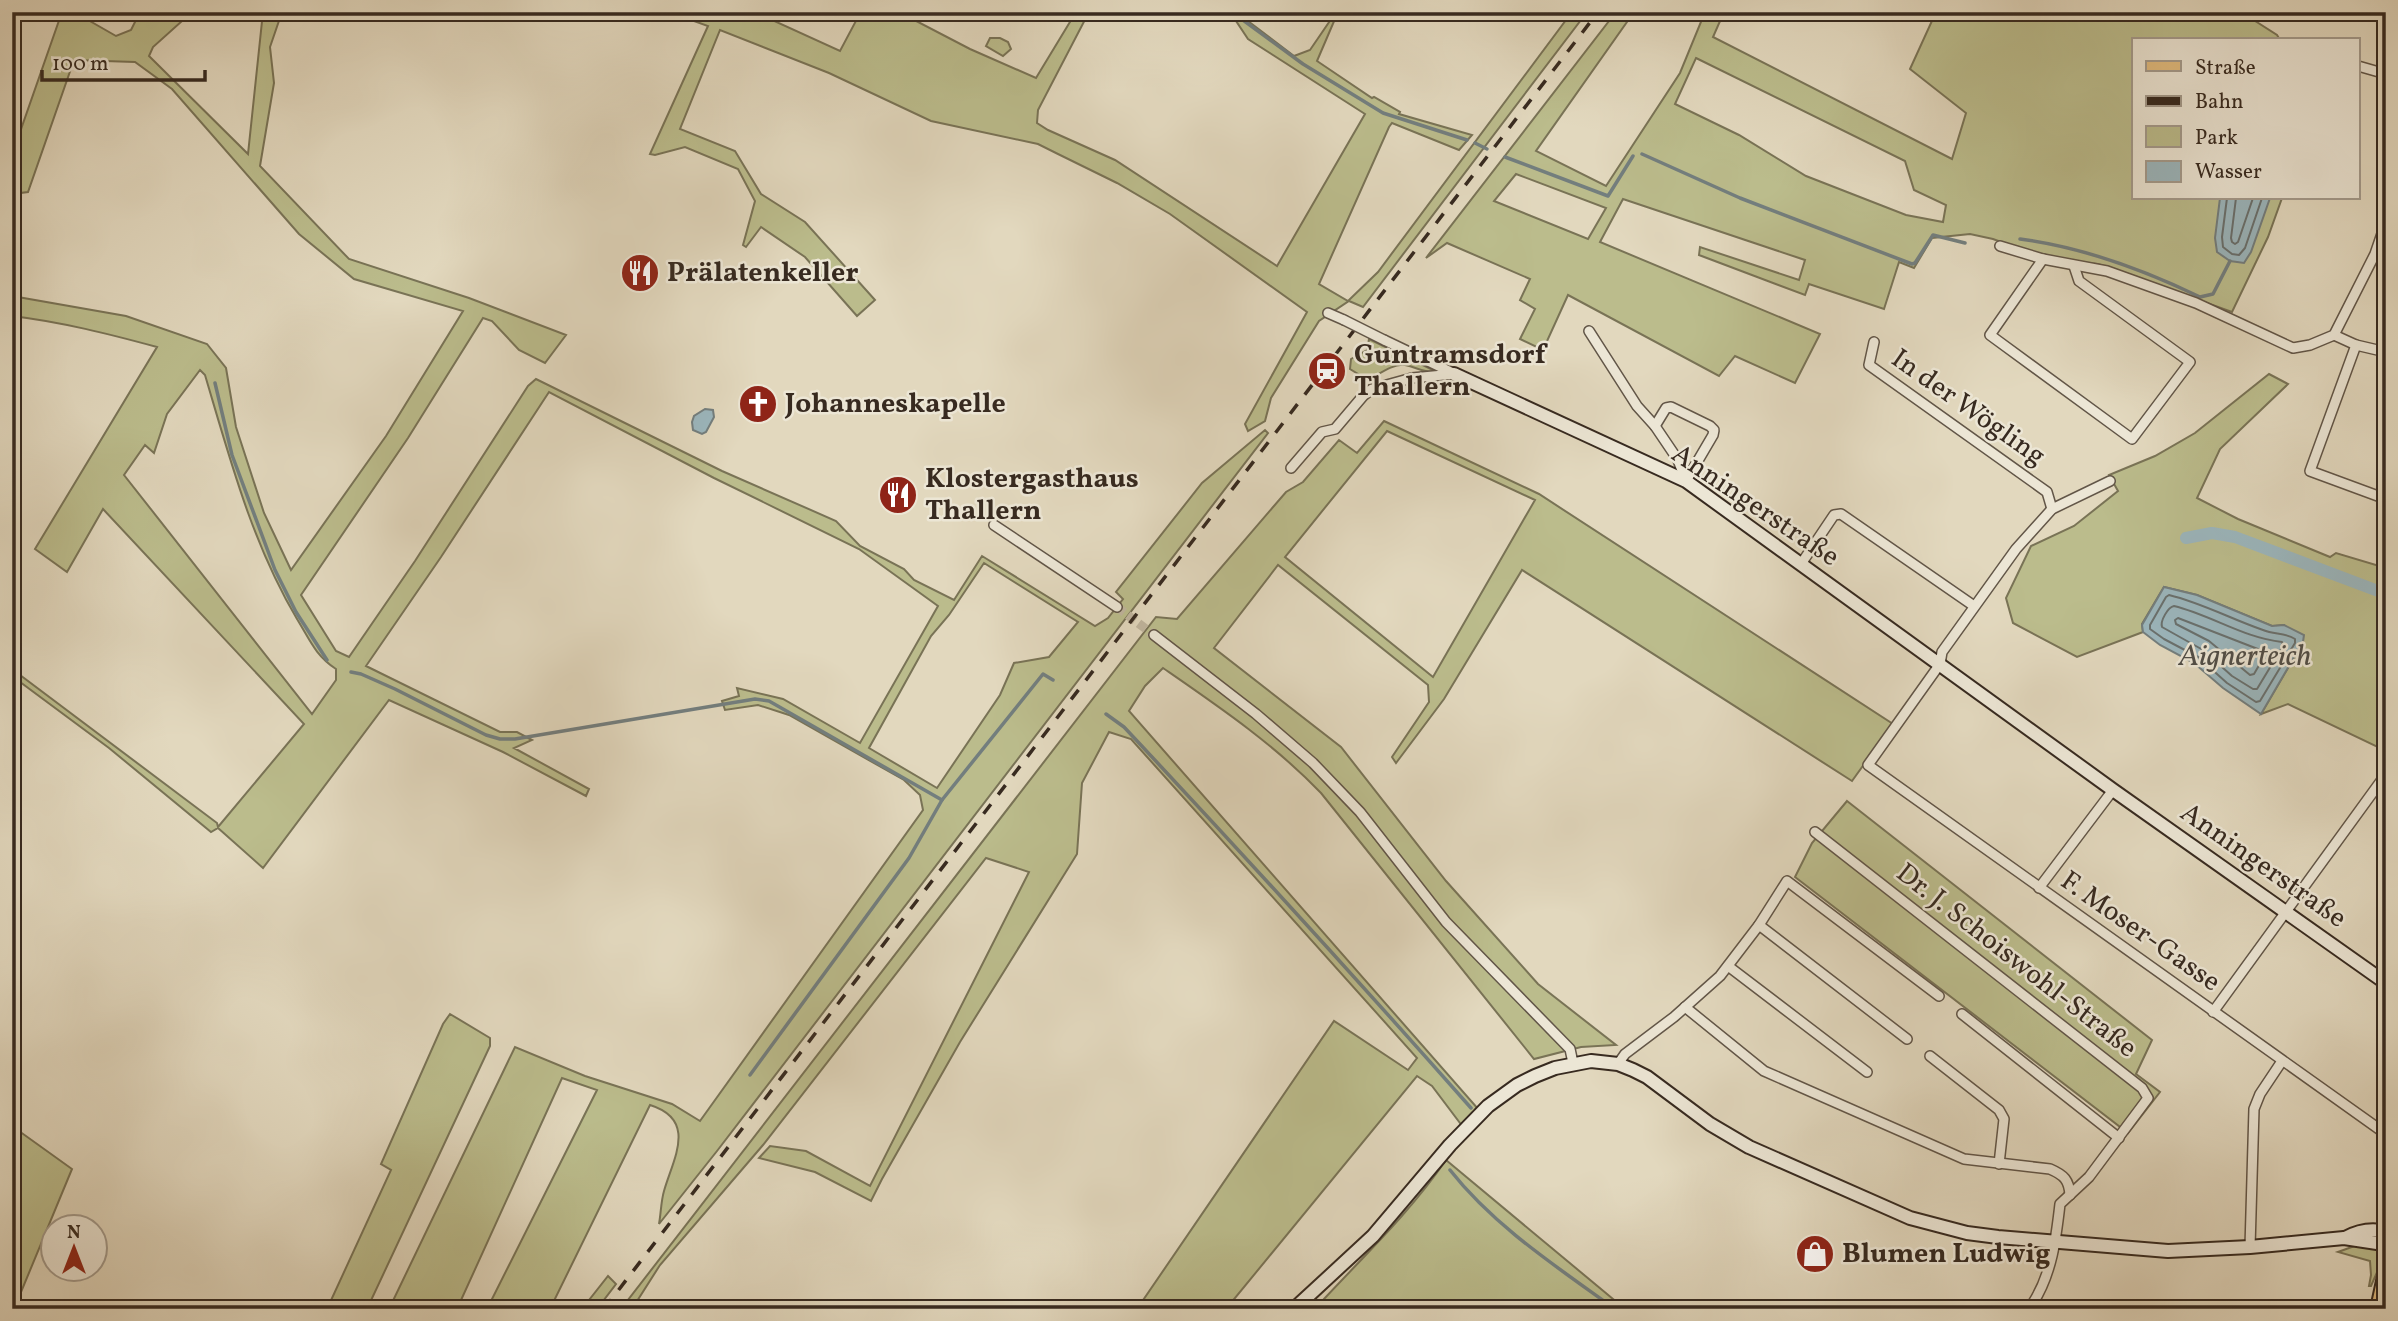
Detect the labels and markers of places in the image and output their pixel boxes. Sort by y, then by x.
restaurant icon: Prälatenkeller [619,252,661,294]
place label: Prälatenkeller [667,254,859,293]
place label: Guntramsdorf Thallern [1354,336,1548,407]
station icon: Guntramsdorf Thallern [1306,350,1348,392]
church icon: Johanneskapelle [737,383,779,425]
place label: Johanneskapelle [784,385,1006,424]
place label: Klostergasthaus Thallern [925,460,1139,531]
restaurant icon: Klostergasthaus Thallern [877,474,919,516]
shop icon: Blumen Ludwig [1794,1233,1836,1275]
place label: Blumen Ludwig [1842,1235,2051,1274]

